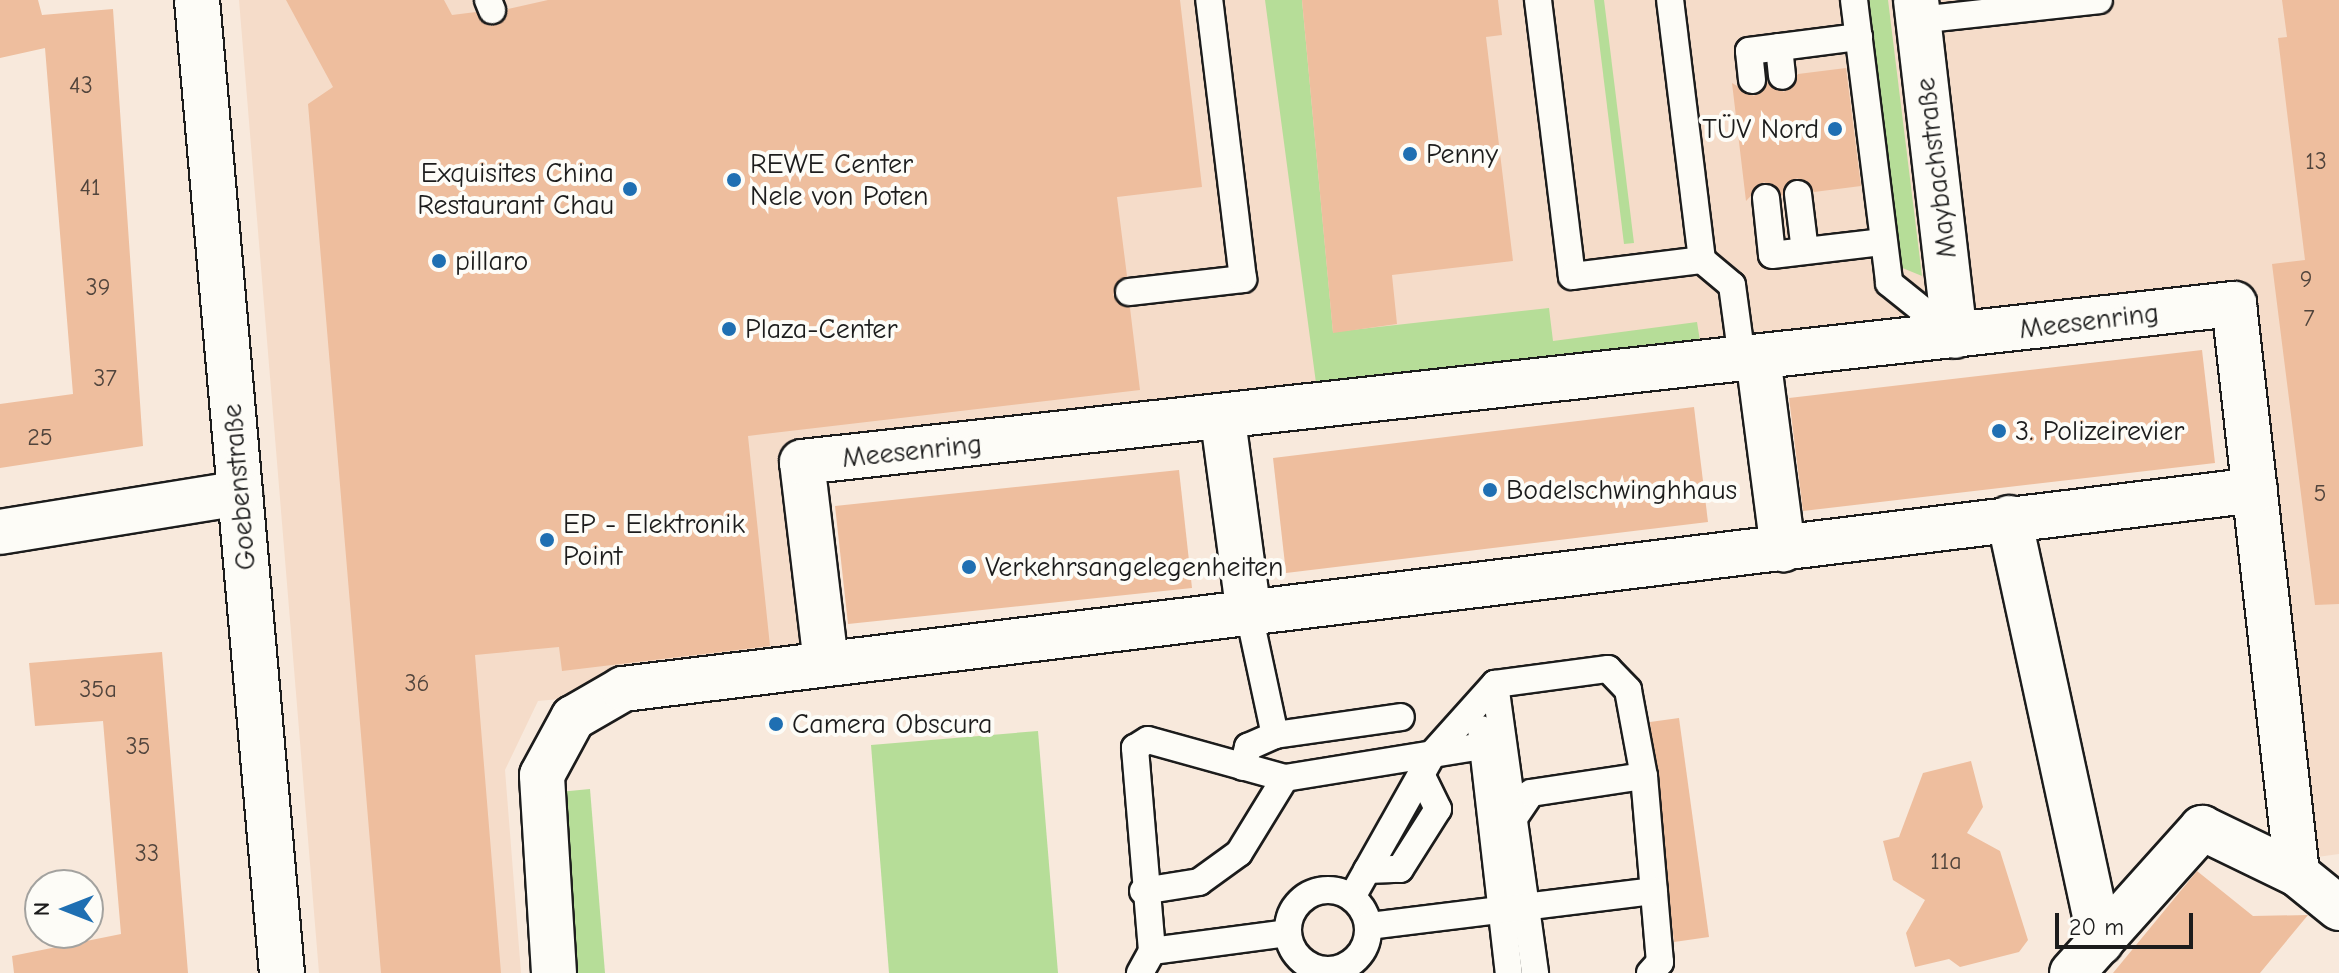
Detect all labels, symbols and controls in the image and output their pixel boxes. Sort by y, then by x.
house number: 43 [69,72,93,100]
street label: Maybachstraße [1908,76,1964,260]
place label: TÜV Nord [1702,112,1819,146]
marker: TÜV Nord [1826,120,1844,138]
place label: Penny [1426,137,1498,171]
marker: Penny [1401,145,1419,163]
place label: REWE Center Nele von Poten [750,147,929,213]
house number: 13 [2305,148,2327,176]
place label: Exquisites China Restaurant Chau [417,156,614,222]
marker: REWE Center Nele von Poten [725,171,743,189]
house number: 41 [79,174,101,202]
marker: Exquisites China Restaurant Chau [621,180,639,198]
place label: pillaro [455,244,528,278]
marker: pillaro [430,252,448,270]
house number: 9 [2300,266,2312,294]
house number: 39 [86,274,110,302]
street label: Meesenring [2017,296,2161,346]
house number: 7 [2303,305,2315,333]
place label: Plaza-Center [745,312,898,346]
marker: Plaza-Center [720,320,738,338]
house number: 37 [93,365,117,393]
street label: Goebenstraße [215,402,263,572]
place label: 3. Polizeirevier [2015,414,2184,448]
marker: 3. Polizeirevier [1990,422,2008,440]
house number: 25 [27,424,53,452]
street label: Meesenring [840,427,984,475]
place label: Bodelschwinghhaus [1506,473,1737,507]
house number: 5 [2313,480,2327,508]
marker: Bodelschwinghhaus [1481,481,1499,499]
place label: EP - Elektronik Point [563,507,745,573]
marker: EP - Elektronik Point [538,531,556,549]
place label: Verkehrsangelegenheiten [985,550,1284,584]
marker: Verkehrsangelegenheiten [960,558,978,576]
house number: 36 [404,670,430,698]
house number: 35a [79,676,117,704]
place label: Camera Obscura [792,707,992,741]
marker: Camera Obscura [767,715,785,733]
house number: 35 [125,733,151,761]
house number: 33 [135,840,159,868]
house number: 11a [1930,848,1962,876]
north arrow [24,869,104,949]
scale bar [2059,897,2197,947]
text: N [29,902,55,916]
text: 20 m [2069,913,2124,941]

